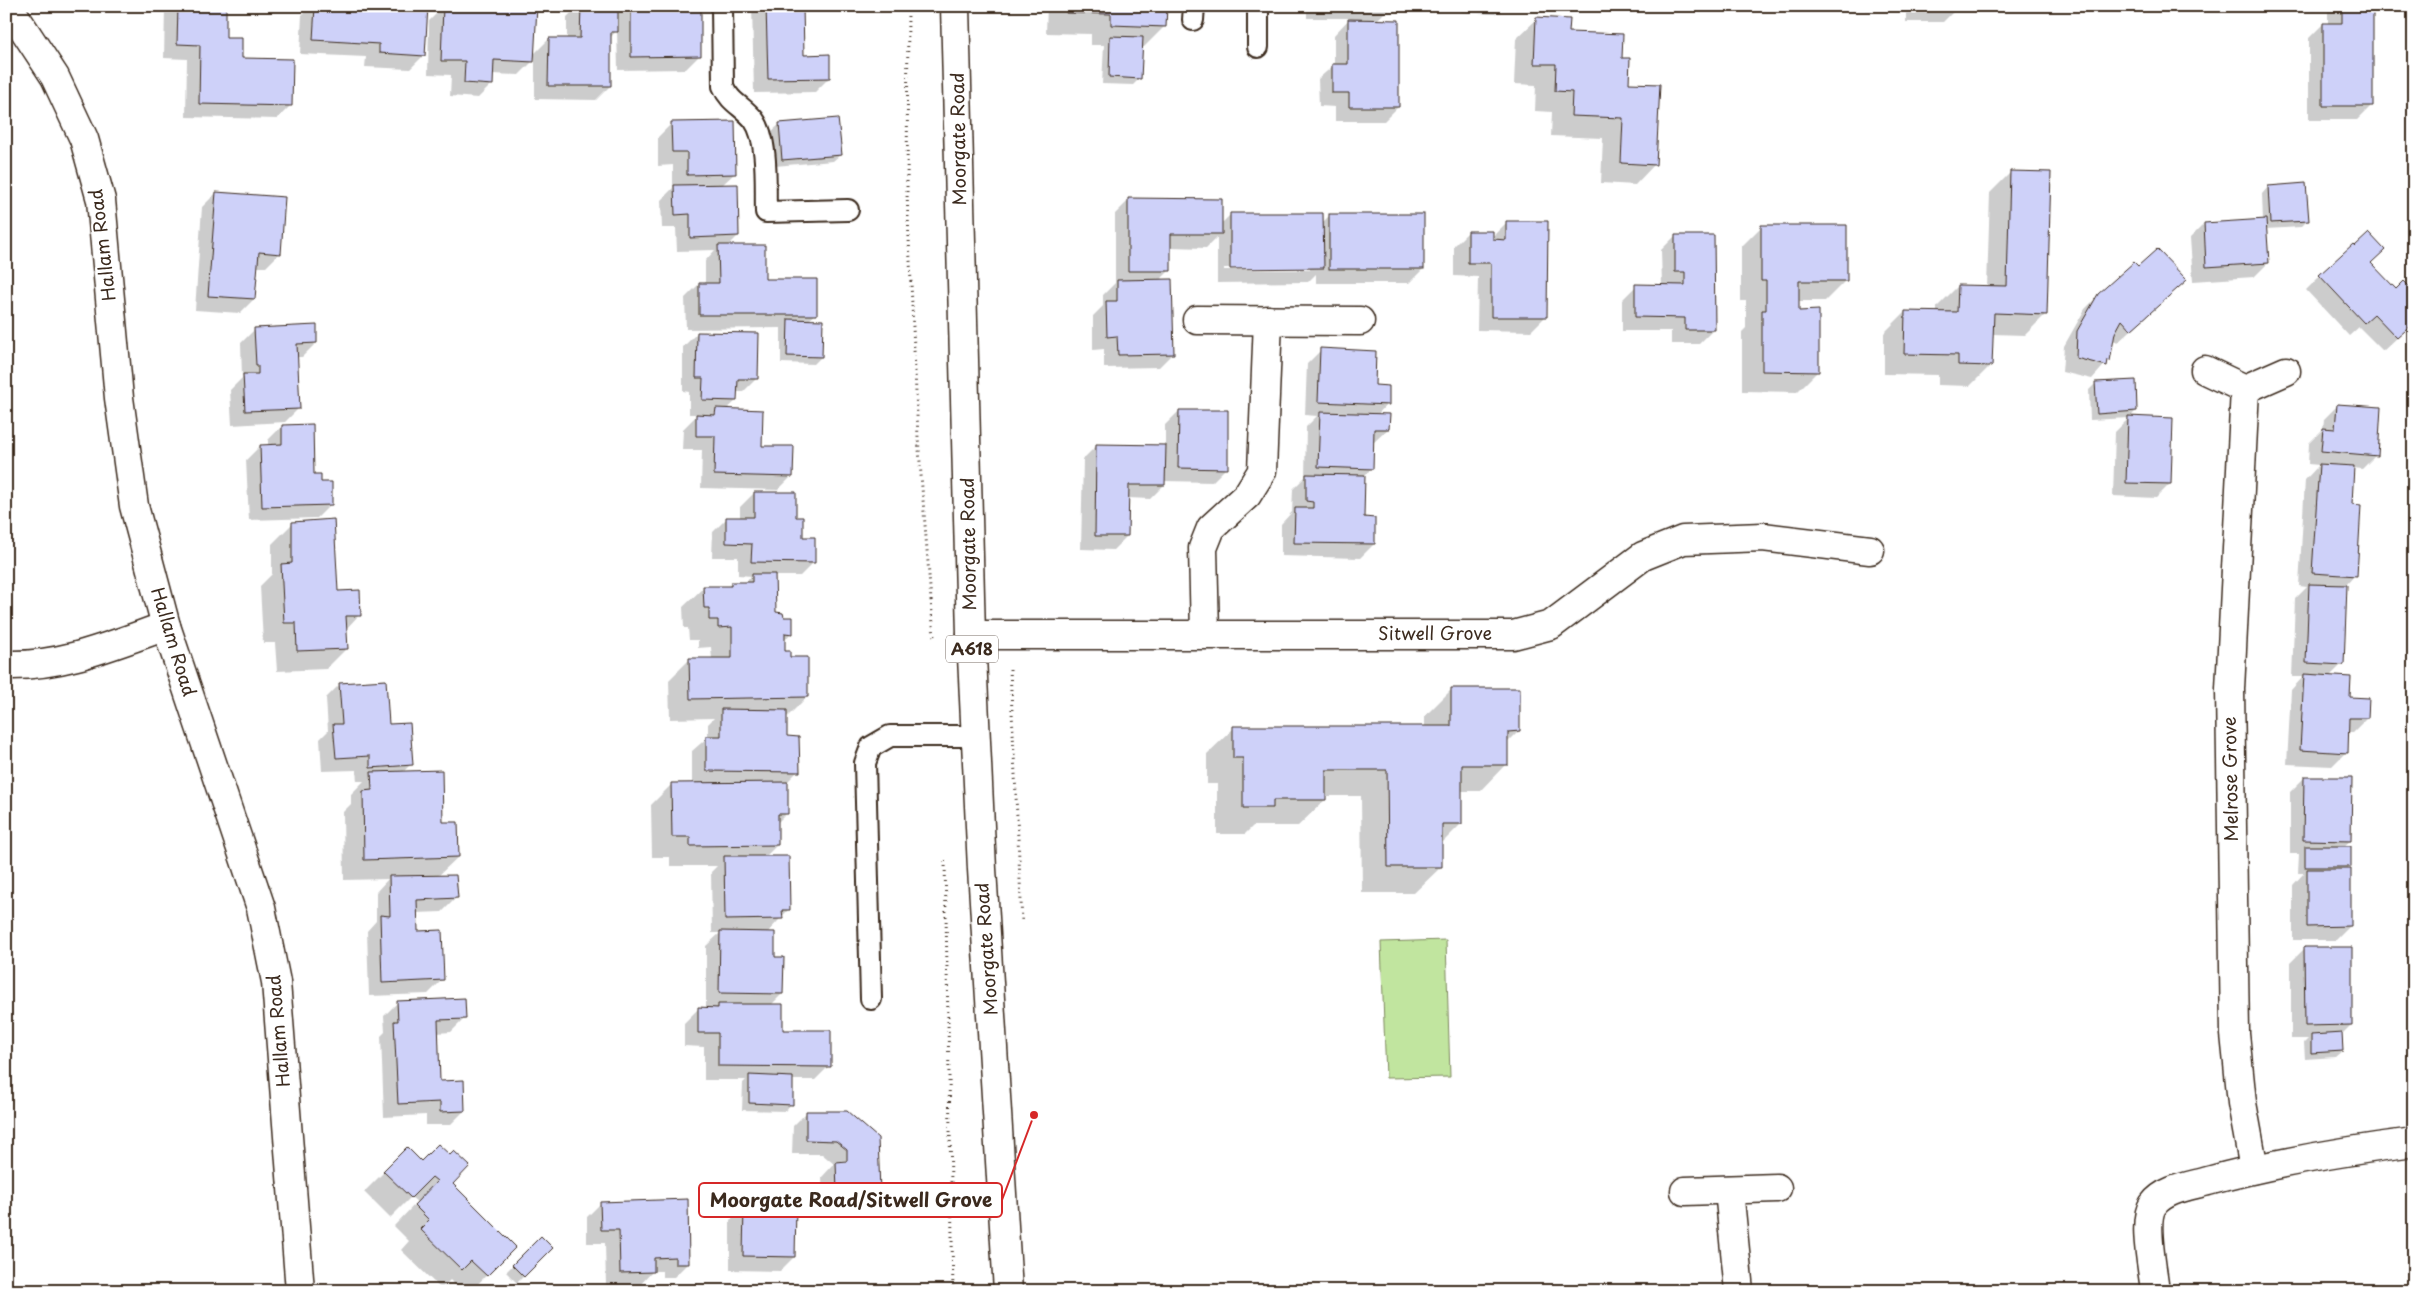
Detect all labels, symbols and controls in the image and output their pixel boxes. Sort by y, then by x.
street label: Moorgate Road [943,72,972,206]
street label: Hallam Road [81,188,122,303]
street label: Moorgate Road [953,477,982,611]
street label: Hallam Road [145,584,204,699]
street label: Sitwell Grove [1378,619,1492,646]
road number: A618 [946,636,998,662]
street label: Melrose Grove [2215,716,2244,842]
street label: Moorgate Road [967,882,1004,1016]
street label: Hallam Road [259,974,296,1088]
callout: Moorgate Road/Sitwell Grove [699,1183,1002,1217]
text: Moorgate Road/Sitwell Grove [710,1185,992,1213]

